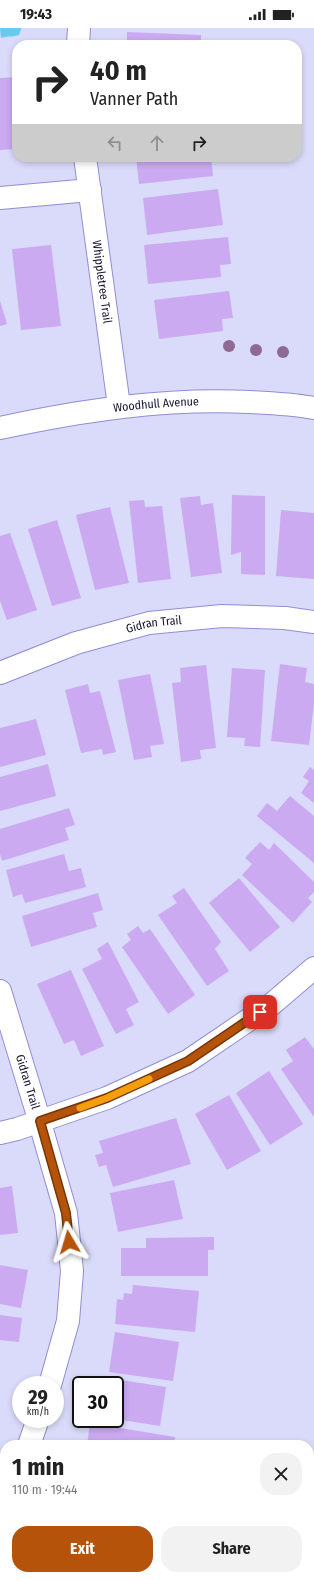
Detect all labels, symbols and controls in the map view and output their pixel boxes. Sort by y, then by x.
text: 19:43 [20,5,52,23]
text: 40 m [90,54,147,87]
icon: right [24,56,76,108]
text: Vanner Path [90,88,178,110]
icon: left [104,132,126,154]
icon: ahead [146,132,168,154]
icon: right [188,132,210,154]
street label: Whippletree Trail [89,239,115,324]
street label: Woodhull Avenue [112,394,199,415]
street label: Gidran Trail [124,613,182,636]
pin [243,995,277,1029]
icon: arrive [249,1001,271,1023]
street label: Gidran Trail [13,1053,43,1111]
position arrow [48,1221,90,1263]
speed limit sign: 30 [72,1376,124,1428]
text: 29 [28,1385,48,1409]
text: km/h [27,1406,49,1418]
text: 1 min [12,1453,64,1481]
button: close [260,1453,302,1495]
text: 110 m · 19:44 [12,1482,77,1497]
button: Exit [12,1526,153,1572]
button: Share [161,1526,302,1572]

